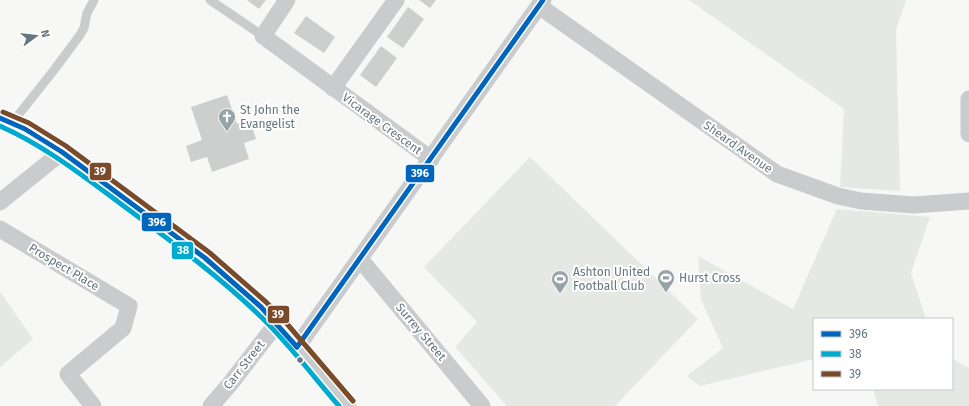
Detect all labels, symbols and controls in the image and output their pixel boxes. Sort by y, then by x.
north arrow [16,16,56,56]
text: N [38,28,52,39]
street label: Vicarage Crescent [339,90,425,158]
place label: St John the Evangelist [240,103,300,131]
church icon: St John the Evangelist [217,107,237,132]
street label: Sheard Avenue [701,118,775,176]
line badge: 39 [89,162,112,181]
line badge: 396 [405,164,435,183]
text: 39 [93,165,106,178]
text: 396 [410,167,429,180]
line badge: 396 [141,212,172,232]
text: 396 [147,216,166,229]
street label: Prospect Place [26,241,102,293]
line badge: 38 [171,241,194,260]
text: 38 [176,244,190,257]
place label: Ashton United Football Club [573,265,650,293]
sports icon: Hurst Cross [656,268,676,293]
sports icon: Ashton United Football Club [550,269,570,294]
place label: Hurst Cross [679,271,741,285]
street label: Surrey Street [393,300,449,364]
line badge: 39 [267,305,290,324]
text: 39 [271,308,284,321]
legend [813,318,953,390]
text: 396 [849,327,868,341]
street label: Carr Street [221,337,268,392]
text: 38 [849,347,862,361]
unlabelled marker [295,355,305,365]
text: 39 [849,367,861,381]

